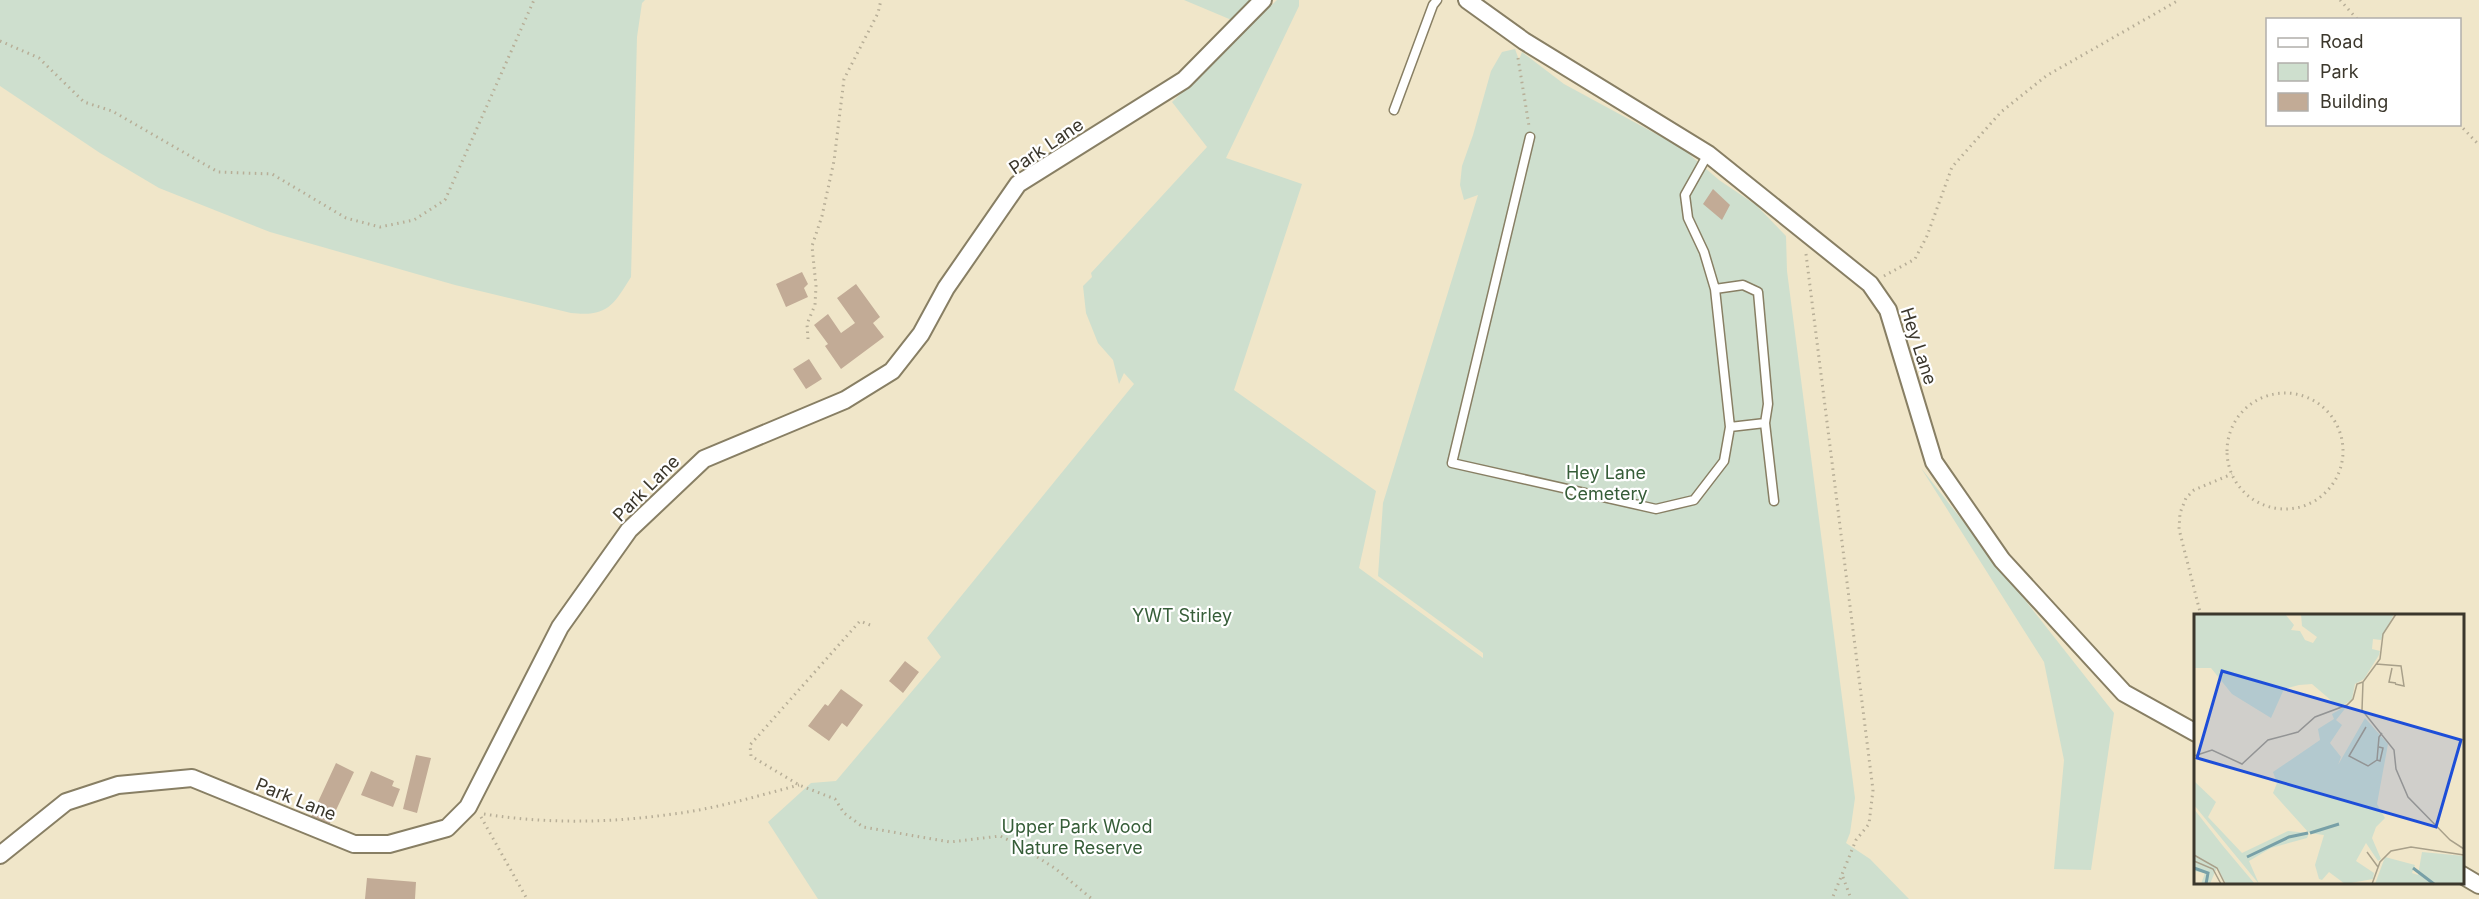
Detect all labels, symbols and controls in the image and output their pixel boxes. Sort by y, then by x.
legend [2266,18,2461,126]
text: Road [2320,31,2363,52]
text: Park [2320,61,2359,82]
text: Building [2320,91,2388,112]
street label: Park Lane [1005,114,1087,178]
street label: Hey Lane [1897,305,1941,387]
street label: Park Lane [609,451,683,525]
park label: Hey Lane Cemetery [1564,462,1648,504]
park label: YWT Stirley [1132,605,1232,626]
inset map [2194,614,2464,884]
street label: Park Lane [253,773,339,825]
park label: Upper Park Wood Nature Reserve [1002,816,1152,858]

